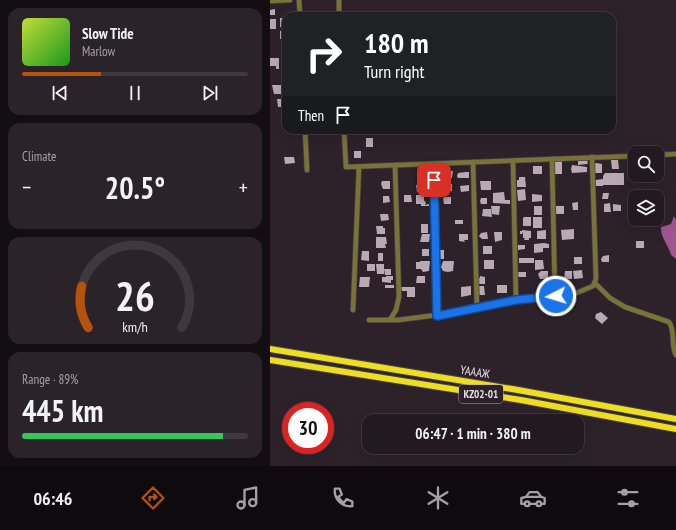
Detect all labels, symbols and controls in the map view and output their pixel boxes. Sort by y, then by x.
text: Slow Tide [82,24,134,43]
text: 180 m [364,24,428,61]
icon: right [298,28,350,80]
text: Marlow [82,43,115,60]
text: Turn right [364,60,424,83]
icon: previous [49,82,71,104]
icon: pause [124,82,146,104]
icon: next [199,82,221,104]
icon: arrive [332,104,354,126]
text: Then [298,106,324,125]
map controls [628,146,664,226]
button: search [628,146,664,182]
text: Climate [22,148,56,165]
pin [417,163,451,197]
text: 20.5° [105,168,165,207]
icon: arrive [423,169,445,191]
text: − [22,173,31,201]
text: + [239,173,248,201]
button: layers [628,190,664,226]
text: 26 [115,269,155,322]
position arrow [535,275,577,317]
text: km/h [122,317,148,336]
street label: ҮАААЖ [459,362,491,381]
text: Range · 89% [22,371,78,388]
road number: KZ02-01 [459,385,503,403]
text: 445 km [22,391,103,430]
speed limit sign: 30 [282,402,334,454]
text: 06:47 · 1 min · 380 m [415,424,531,443]
icon: directions [139,484,167,512]
icon: music [234,484,262,512]
icon: phone [329,484,357,512]
icon: climate [424,484,452,512]
icon: car [519,484,547,512]
icon: filters [614,484,642,512]
text: 06:46 [34,487,72,510]

